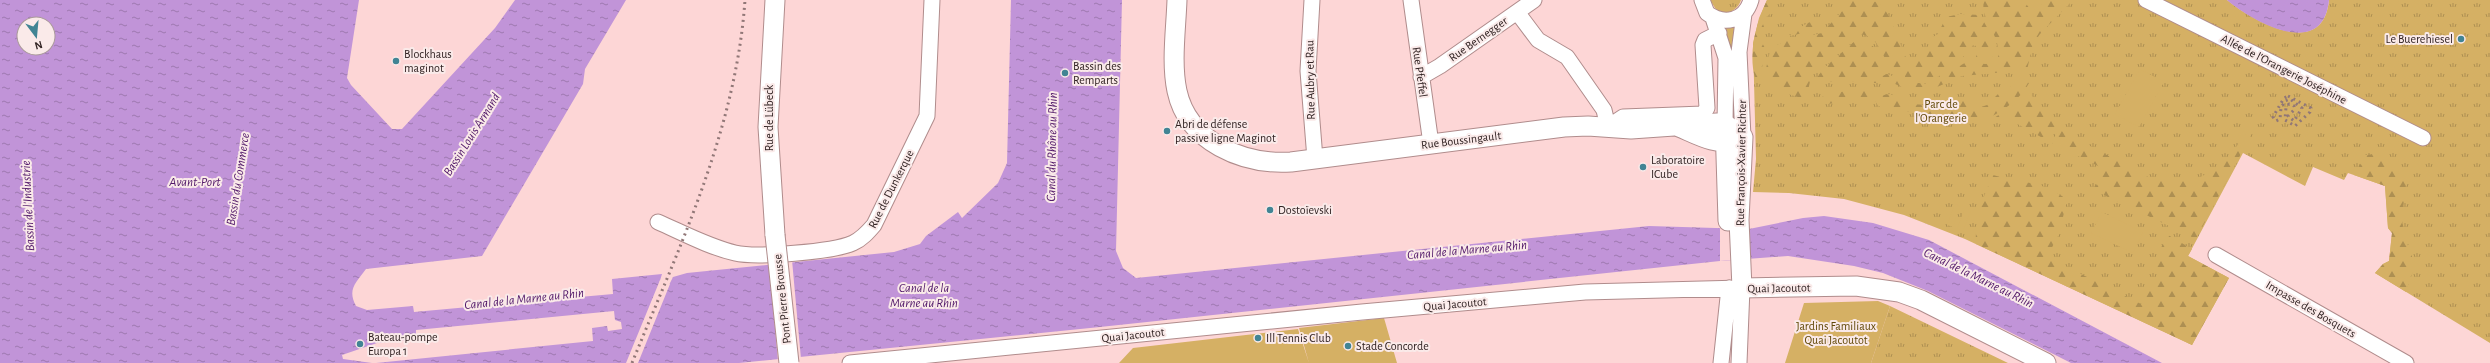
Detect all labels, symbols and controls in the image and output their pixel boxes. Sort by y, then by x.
street label: Rue Bernegger [1447,14,1510,64]
north arrow [16,16,56,56]
street label: Allée de l'Orangerie Joséphine [2219,32,2349,106]
place label: Le Buerehiesel [2386,33,2453,45]
marker: Le Buerehiesel [2456,34,2466,44]
text: N [33,39,44,51]
street label: Rue Aubry et Rau [1303,40,1318,120]
street label: Rue Pfeffel [1411,46,1429,98]
place label: Blockhaus maginot [404,48,452,74]
marker: Blockhaus maginot [391,56,401,66]
place label: Bassin des Remparts [1073,60,1121,86]
marker: Bassin des Remparts [1060,68,1070,78]
street label: Rue de Lübeck [763,84,775,151]
water label: Bassin Louis Armand [442,91,503,178]
water label: Canal du Rhône au Rhin [1045,92,1060,202]
park label: Parc de l'Orangerie [1915,98,1967,124]
street label: Rue François-Xavier Richter [1734,100,1748,226]
place label: Abri de défense passive ligne Maginot [1175,118,1276,144]
marker: Abri de défense passive ligne Maginot [1162,126,1172,136]
street label: Rue Boussingault [1420,129,1502,151]
water label: Bassin du Commerce [225,132,252,227]
street label: Rue de Dunkerque [866,148,916,230]
place label: Laboratoire ICube [1651,154,1705,180]
water label: Bassin de l'Industrie [20,160,37,252]
marker: Laboratoire ICube [1638,162,1648,172]
water label: Avant-Port [168,176,221,189]
place label: Dostoïevski [1278,204,1332,216]
marker: Dostoïevski [1265,205,1275,215]
water label: Canal de la Marne au Rhin [1407,239,1528,262]
water label: Canal de la Marne au Rhin [1922,246,2035,311]
street label: Pont Pierre Brousse [771,254,793,344]
street label: Impasse des Bosquets [2264,278,2358,340]
street label: Quai Jacoutot [1747,281,1811,296]
water label: Canal de la Marne au Rhin [890,282,958,310]
water label: Canal de la Marne au Rhin [464,287,585,312]
street label: Quai Jacoutot [1423,295,1487,314]
park label: Jardins Familiaux Quai Jacoutot [1796,320,1876,347]
street label: Quai Jacoutot [1101,326,1165,345]
place label: Bateau-pompe Europa 1 [368,331,438,357]
place label: Ill Tennis Club [1266,332,1331,344]
marker: Ill Tennis Club [1253,333,1263,343]
marker: Bateau-pompe Europa 1 [355,339,365,349]
place label: Stade Concorde [1356,340,1429,352]
marker: Stade Concorde [1343,341,1353,351]

